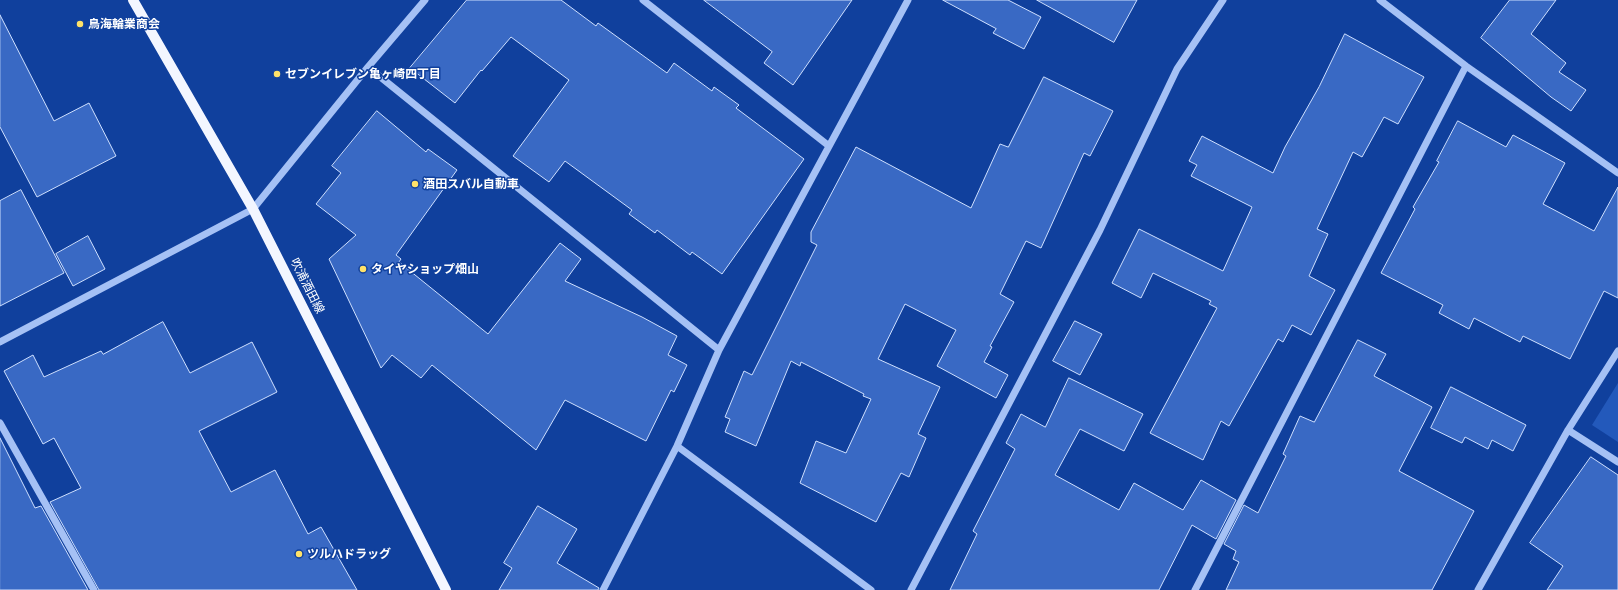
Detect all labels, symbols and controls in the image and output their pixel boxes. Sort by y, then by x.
place label: 鳥海輪業商会 [88,17,160,31]
marker: 鳥海輪業商会 [75,19,85,29]
place label: セブンイレブン亀ヶ崎四丁目 [285,67,441,81]
marker: セブンイレブン亀ヶ崎四丁目 [272,69,282,79]
place label: 酒田スバル自動車 [423,177,519,191]
marker: 酒田スバル自動車 [410,179,420,189]
street label: 吹浦酒田線 [287,256,327,316]
place label: タイヤショップ畑山 [371,262,479,276]
marker: タイヤショップ畑山 [358,264,368,274]
place label: ツルハドラッグ [307,547,391,561]
marker: ツルハドラッグ [294,549,304,559]

